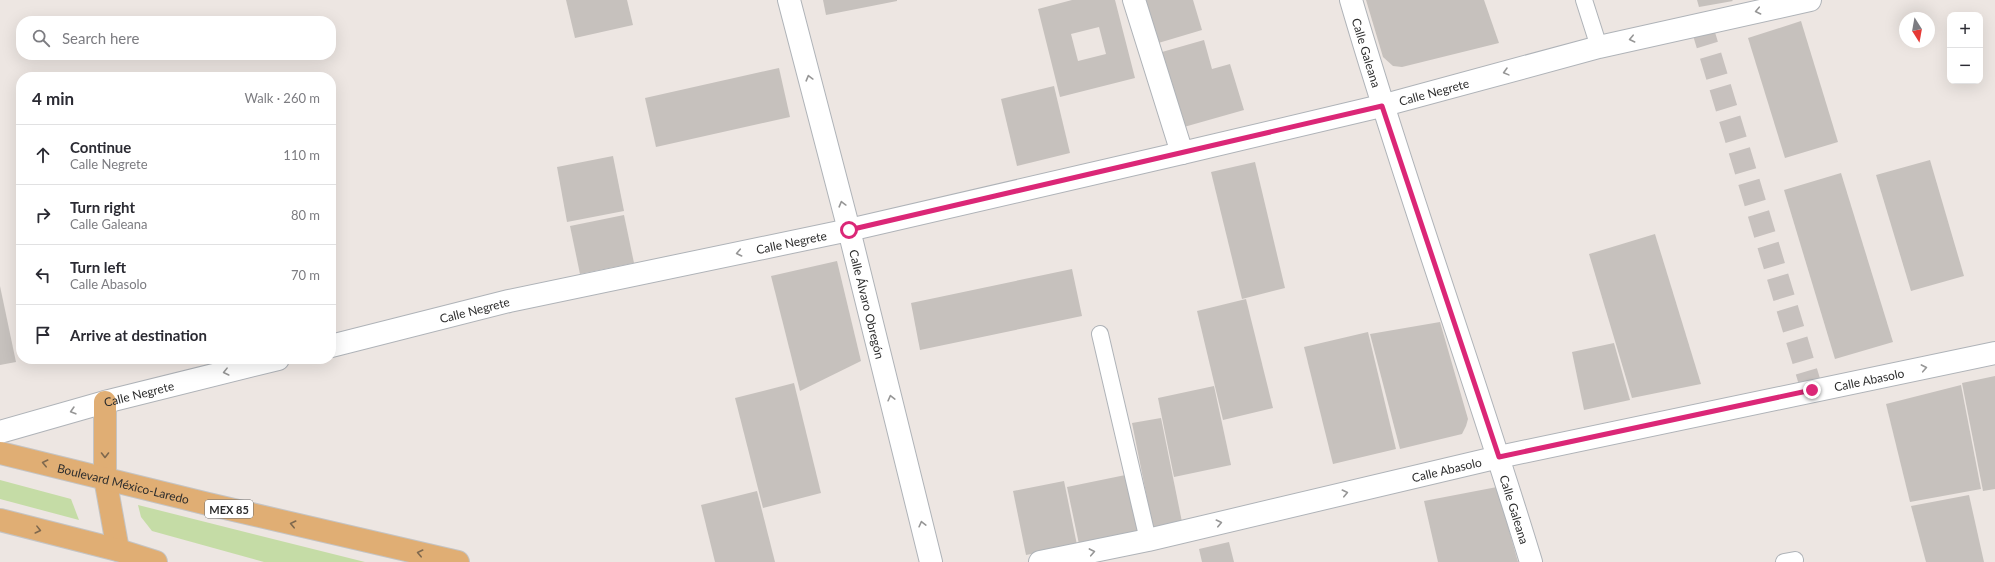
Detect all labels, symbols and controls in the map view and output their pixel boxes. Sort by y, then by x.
one-way arrow [1755,7,1762,15]
north arrow [1899,12,1935,48]
map controls [1947,12,1983,84]
button: + [1947,12,1983,48]
search box [16,16,336,60]
street label: Calle Galeana [1349,16,1384,89]
icon: search [30,27,52,49]
text: Search here [62,29,139,47]
one-way arrow [1628,35,1635,43]
button: − [1947,48,1983,84]
one-way arrow [1502,67,1509,76]
one-way arrow [806,75,814,81]
street label: Calle Negrete [1397,75,1470,108]
text: 4 min [32,88,74,109]
text: Walk · 260 m [244,90,320,106]
text: Continue [70,138,131,156]
icon: ahead [32,144,54,166]
text: 110 m [283,147,320,163]
text: Calle Negrete [70,156,148,172]
text: Turn right [70,198,135,216]
one-way arrow [839,201,847,207]
icon: right [32,204,54,226]
text: 80 m [291,207,320,223]
text: Calle Galeana [70,216,148,232]
route start [840,221,858,239]
street label: Calle Negrete [755,227,828,257]
street label: Calle Álvaro Obregón [847,248,888,360]
one-way arrow [736,249,742,257]
text: Turn left [70,258,126,276]
icon: left [32,264,54,286]
text: 70 m [291,267,320,283]
text: Calle Abasolo [70,276,147,292]
street label: Calle Negrete [438,294,511,326]
icon: arrive [32,324,54,346]
text: Arrive at destination [70,326,207,344]
one-way arrow [1920,364,1927,372]
street label: Calle Abasolo [1833,365,1906,394]
one-way arrow [223,367,230,376]
street label: Calle Negrete [102,378,175,410]
route end [1803,381,1821,399]
one-way arrow [887,395,895,401]
one-way arrow [70,406,77,415]
one-way arrow [101,452,109,458]
street label: Calle Abasolo [1410,454,1483,485]
one-way arrow [42,460,48,468]
street label: Boulevard México-Laredo [56,460,191,507]
street label: Calle Galeana [1497,473,1533,546]
one-way arrow [1342,490,1348,498]
road number: MEX 85 [205,500,253,518]
one-way arrow [290,520,297,529]
one-way arrow [1215,520,1222,528]
one-way arrow [918,521,926,527]
one-way arrow [34,525,41,534]
one-way arrow [1089,548,1095,556]
one-way arrow [417,550,423,558]

